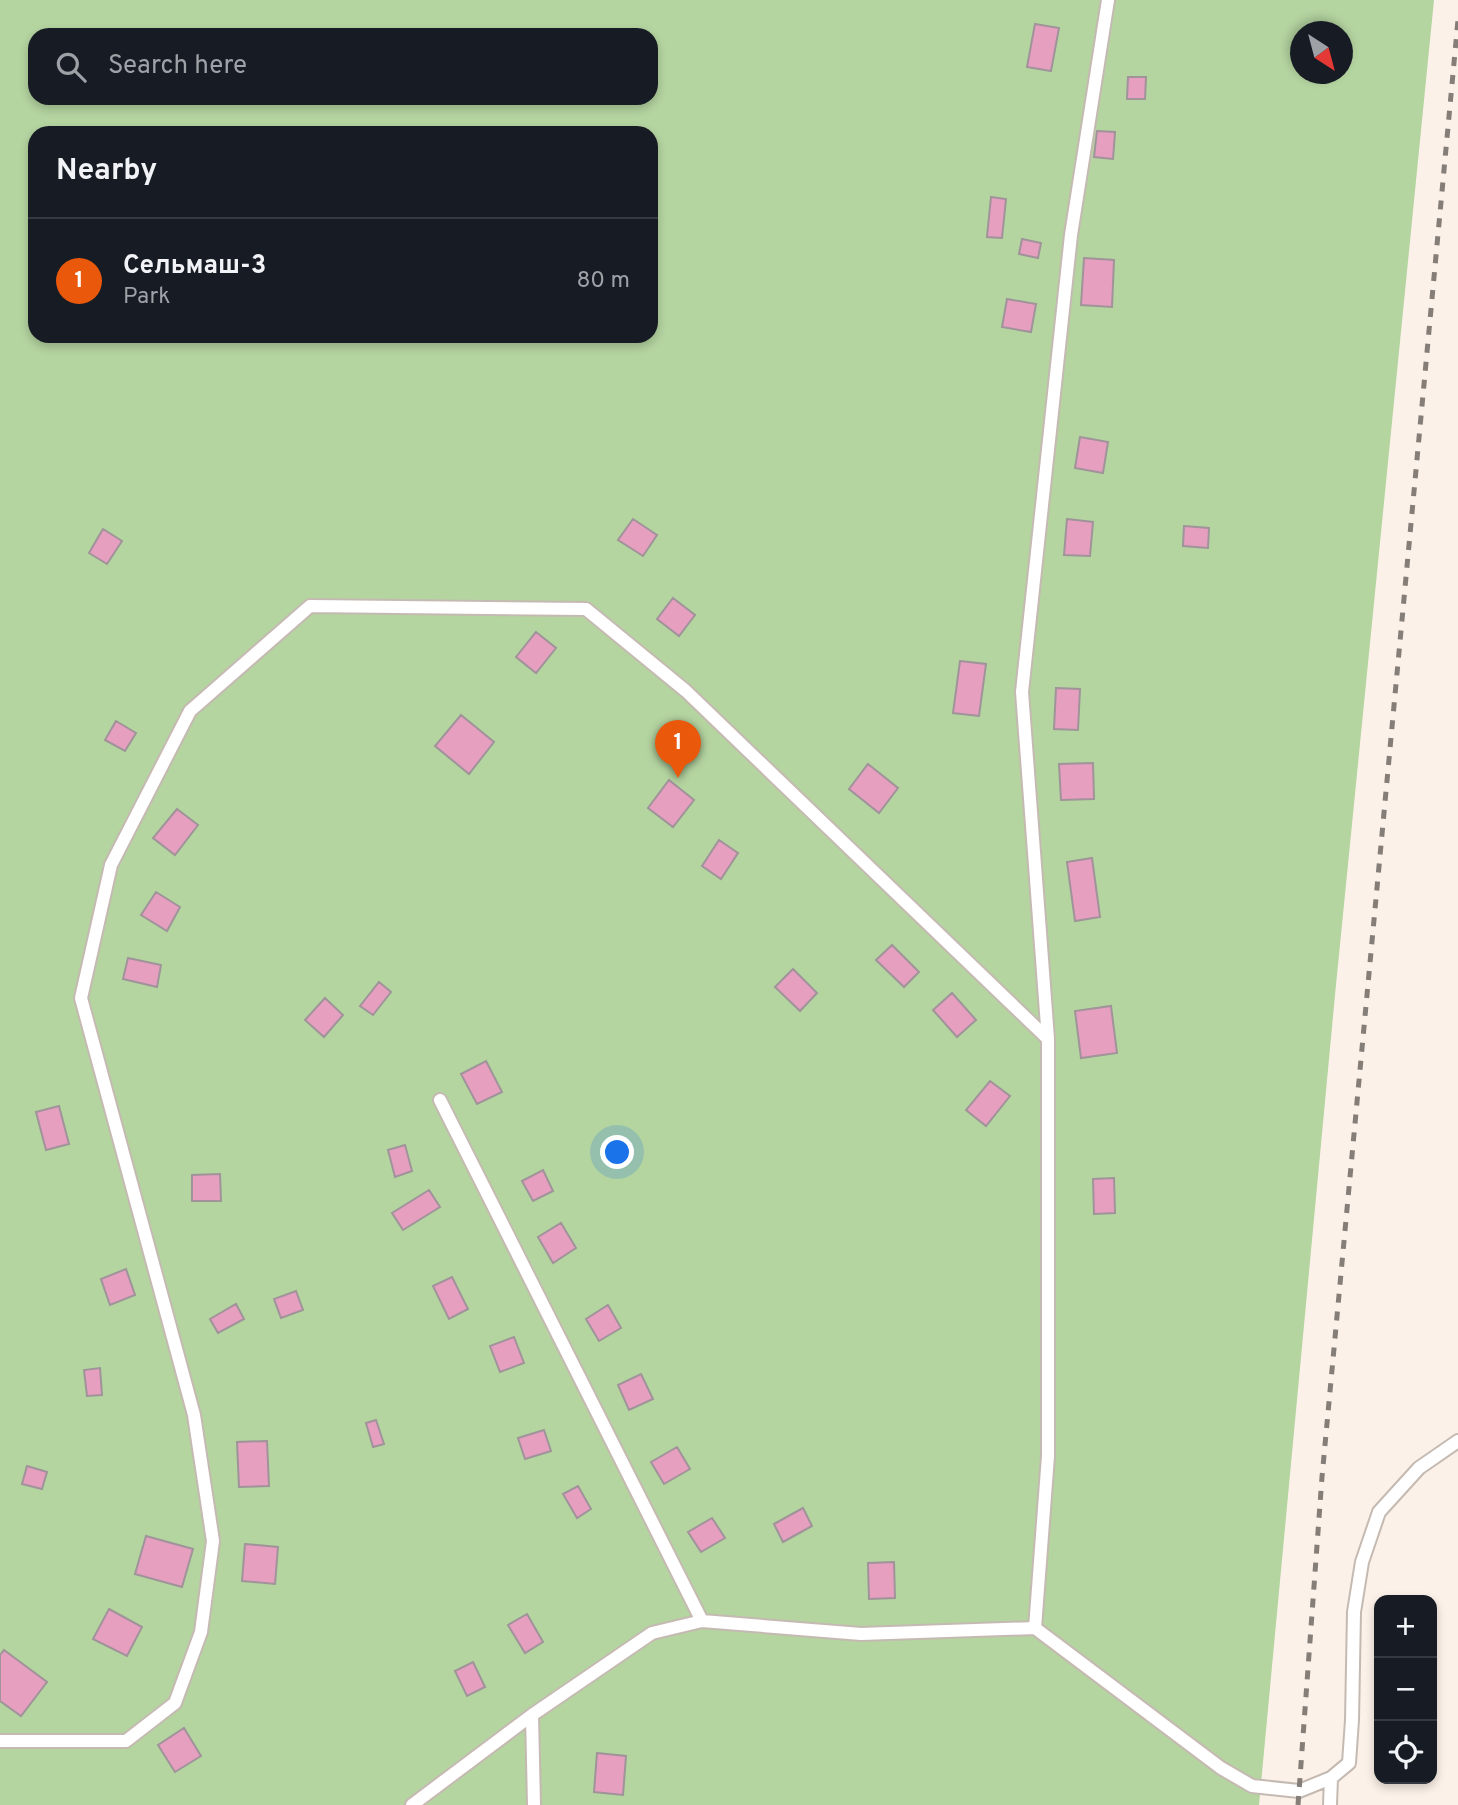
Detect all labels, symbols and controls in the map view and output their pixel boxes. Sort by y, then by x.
north arrow [1290,21,1353,84]
search box [28,28,658,105]
icon: search [52,48,90,86]
text: Search here [108,50,247,83]
text: Nearby [56,153,157,190]
text: Сельмаш-3 [123,250,266,283]
text: 1 [74,267,84,296]
text: 80 m [577,267,630,296]
text: Park [123,283,170,312]
pin: 1 [655,720,701,778]
your location [600,1135,634,1169]
map controls [1374,1595,1437,1784]
button: + [1374,1595,1437,1658]
button: − [1374,1658,1437,1721]
button: locate [1374,1721,1437,1784]

